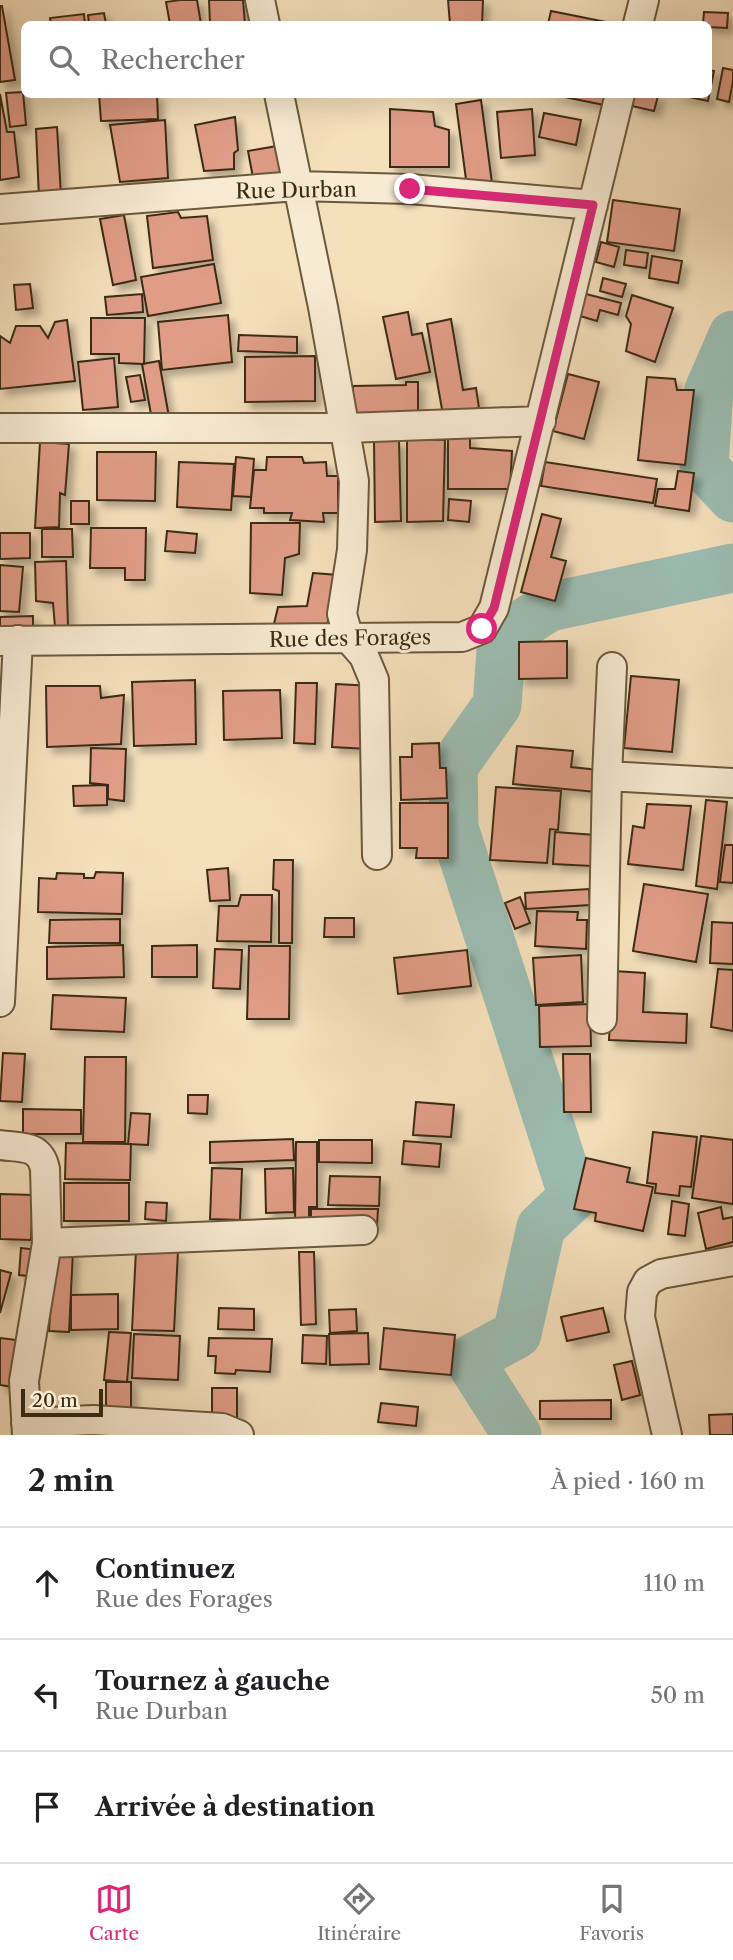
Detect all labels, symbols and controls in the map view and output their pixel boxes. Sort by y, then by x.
search box [21,21,712,98]
icon: search [45,41,83,79]
text: Rechercher [101,44,245,76]
route end [394,173,425,204]
street label: Rue Durban [235,176,357,204]
route start [466,613,497,644]
street label: Rue des Forages [269,624,431,652]
scale bar [21,1386,103,1418]
text: 20 m [32,1389,78,1412]
text: 2 min [28,1462,114,1499]
text: À pied · 160 m [551,1467,705,1495]
text: Continuez [95,1553,235,1585]
icon: ahead [28,1564,66,1602]
text: 110 m [644,1569,705,1597]
text: Rue des Forages [95,1585,273,1613]
text: Tournez à gauche [95,1665,330,1697]
icon: left [28,1676,66,1714]
text: 50 m [650,1681,705,1709]
text: Rue Durban [95,1697,228,1725]
icon: arrive [28,1788,66,1826]
text: Arrivée à destination [95,1791,375,1823]
tab: Carte [89,1880,139,1945]
tab: Itinéraire [317,1880,401,1945]
tab: Favoris [579,1880,644,1945]

